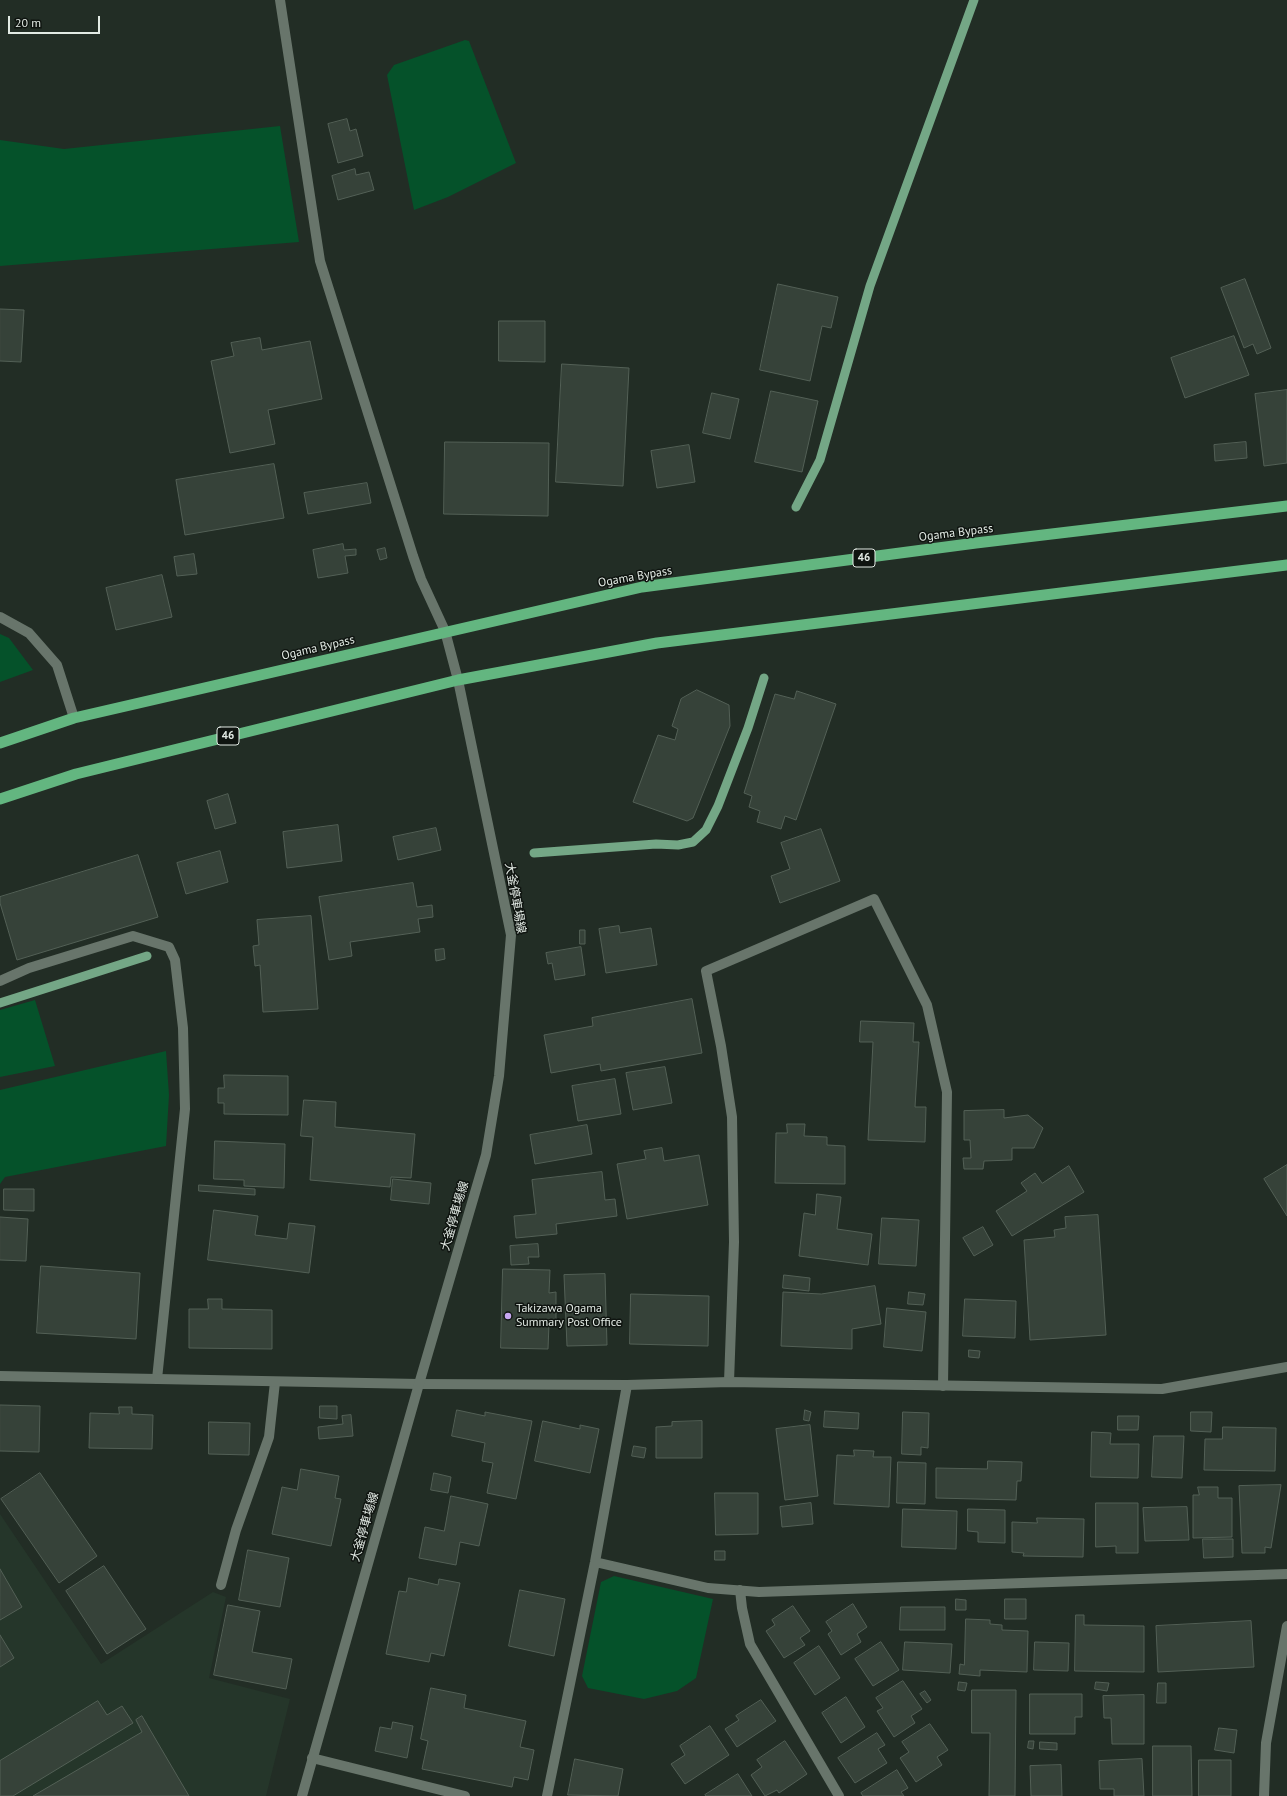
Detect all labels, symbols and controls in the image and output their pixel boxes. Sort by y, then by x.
scale bar [10,8,102,34]
text: 20 m [15,15,41,30]
street label: Ogama Bypass [918,521,994,545]
road number: 46 [853,549,875,567]
street label: Ogama Bypass [597,563,673,591]
street label: Ogama Bypass [280,633,356,663]
road number: 46 [217,727,239,745]
street label: 大釜停車場線 [502,861,528,935]
street label: 大釜停車場線 [438,1179,472,1253]
place label: Takizawa Ogama Summary Post Office [516,1302,622,1330]
marker: Takizawa Ogama Summary Post Office [503,1311,513,1321]
street label: 大釜停車場線 [348,1490,382,1564]

